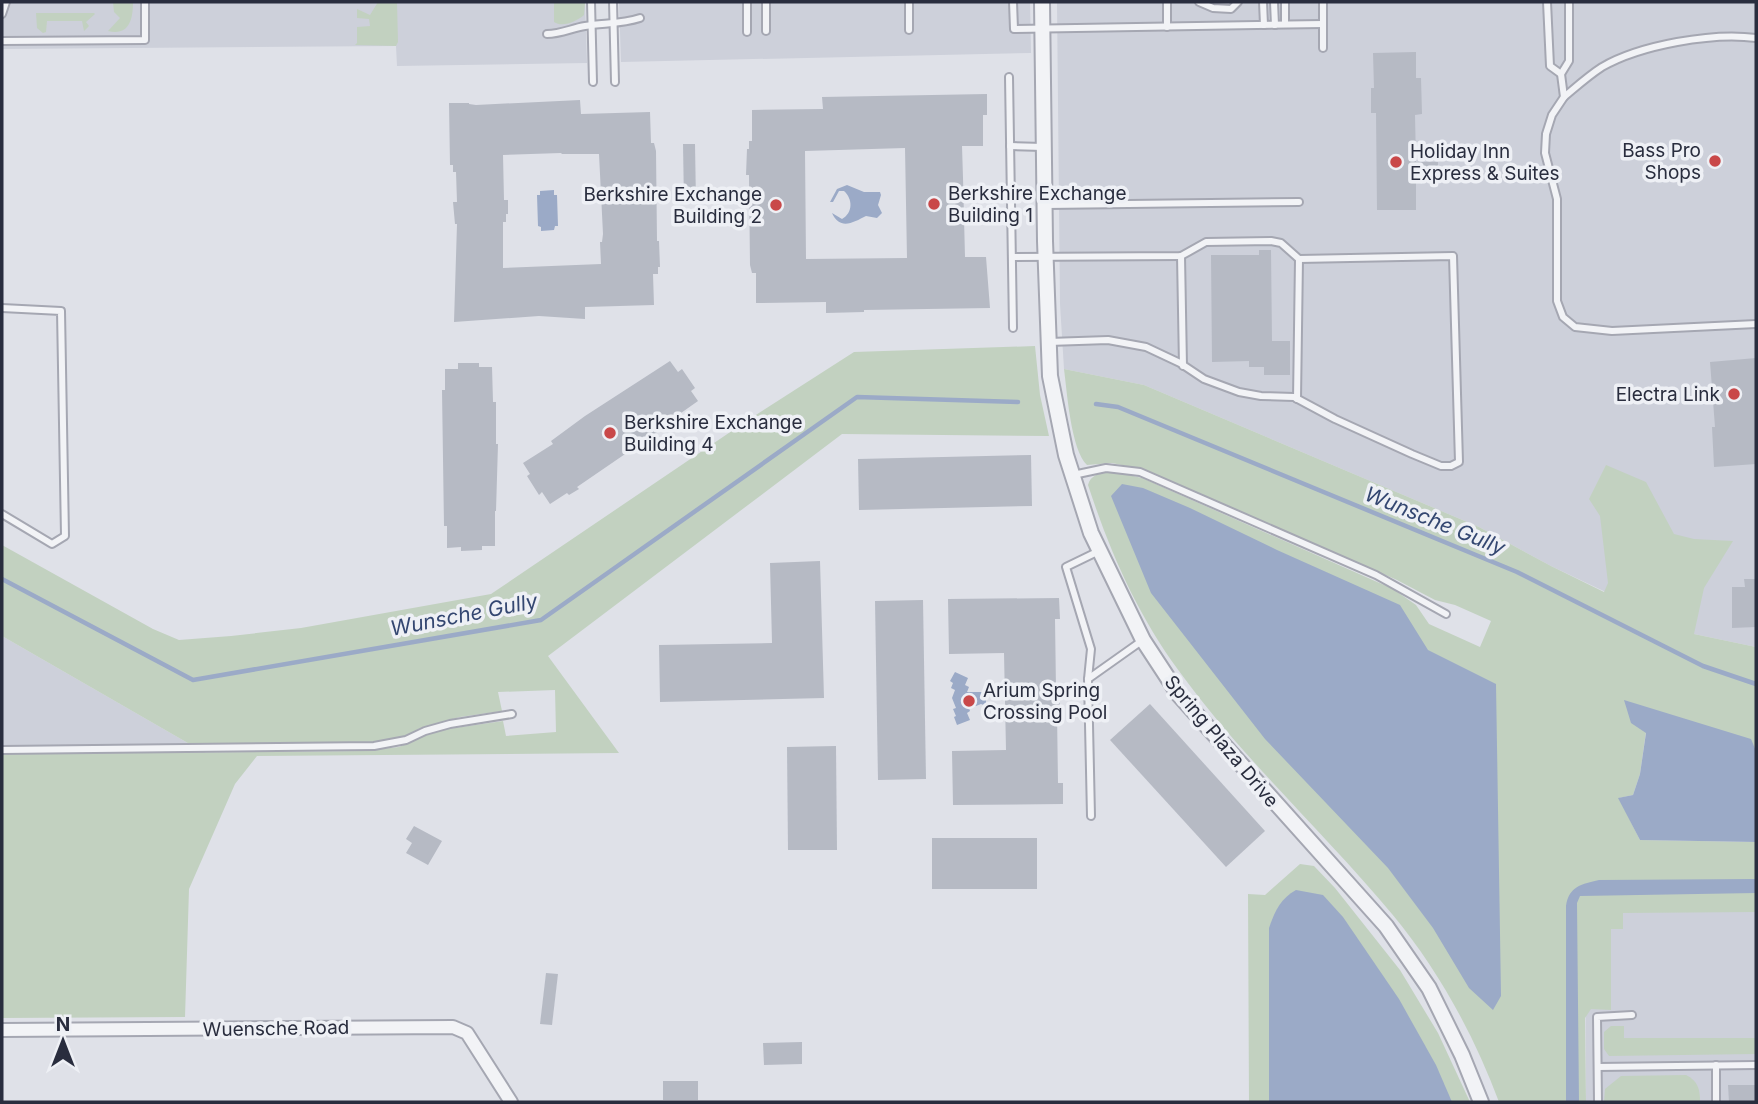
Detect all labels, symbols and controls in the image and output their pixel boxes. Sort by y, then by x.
place label: Bass Pro Shops [1622,139,1701,184]
place label: Holiday Inn Express & Suites [1410,140,1560,185]
marker: Bass Pro Shops [1707,153,1723,169]
marker: Holiday Inn Express & Suites [1388,154,1404,170]
place label: Berkshire Exchange Building 1 [948,182,1127,227]
place label: Berkshire Exchange Building 2 [583,183,762,228]
marker: Berkshire Exchange Building 1 [926,196,942,212]
marker: Berkshire Exchange Building 2 [768,197,784,213]
place label: Electra Link [1616,383,1721,406]
marker: Electra Link [1726,386,1742,402]
place label: Berkshire Exchange Building 4 [624,411,803,456]
marker: Berkshire Exchange Building 4 [602,425,618,441]
water label: Wunsche Gully [1361,481,1510,561]
water label: Wunsche Gully [388,588,541,641]
street label: Spring Plaza Drive [1160,671,1284,812]
place label: Arium Spring Crossing Pool [983,679,1107,724]
marker: Arium Spring Crossing Pool [961,693,977,709]
north arrow [28,1006,98,1076]
text: N [56,1013,70,1036]
street label: Wuensche Road [202,1016,350,1041]

